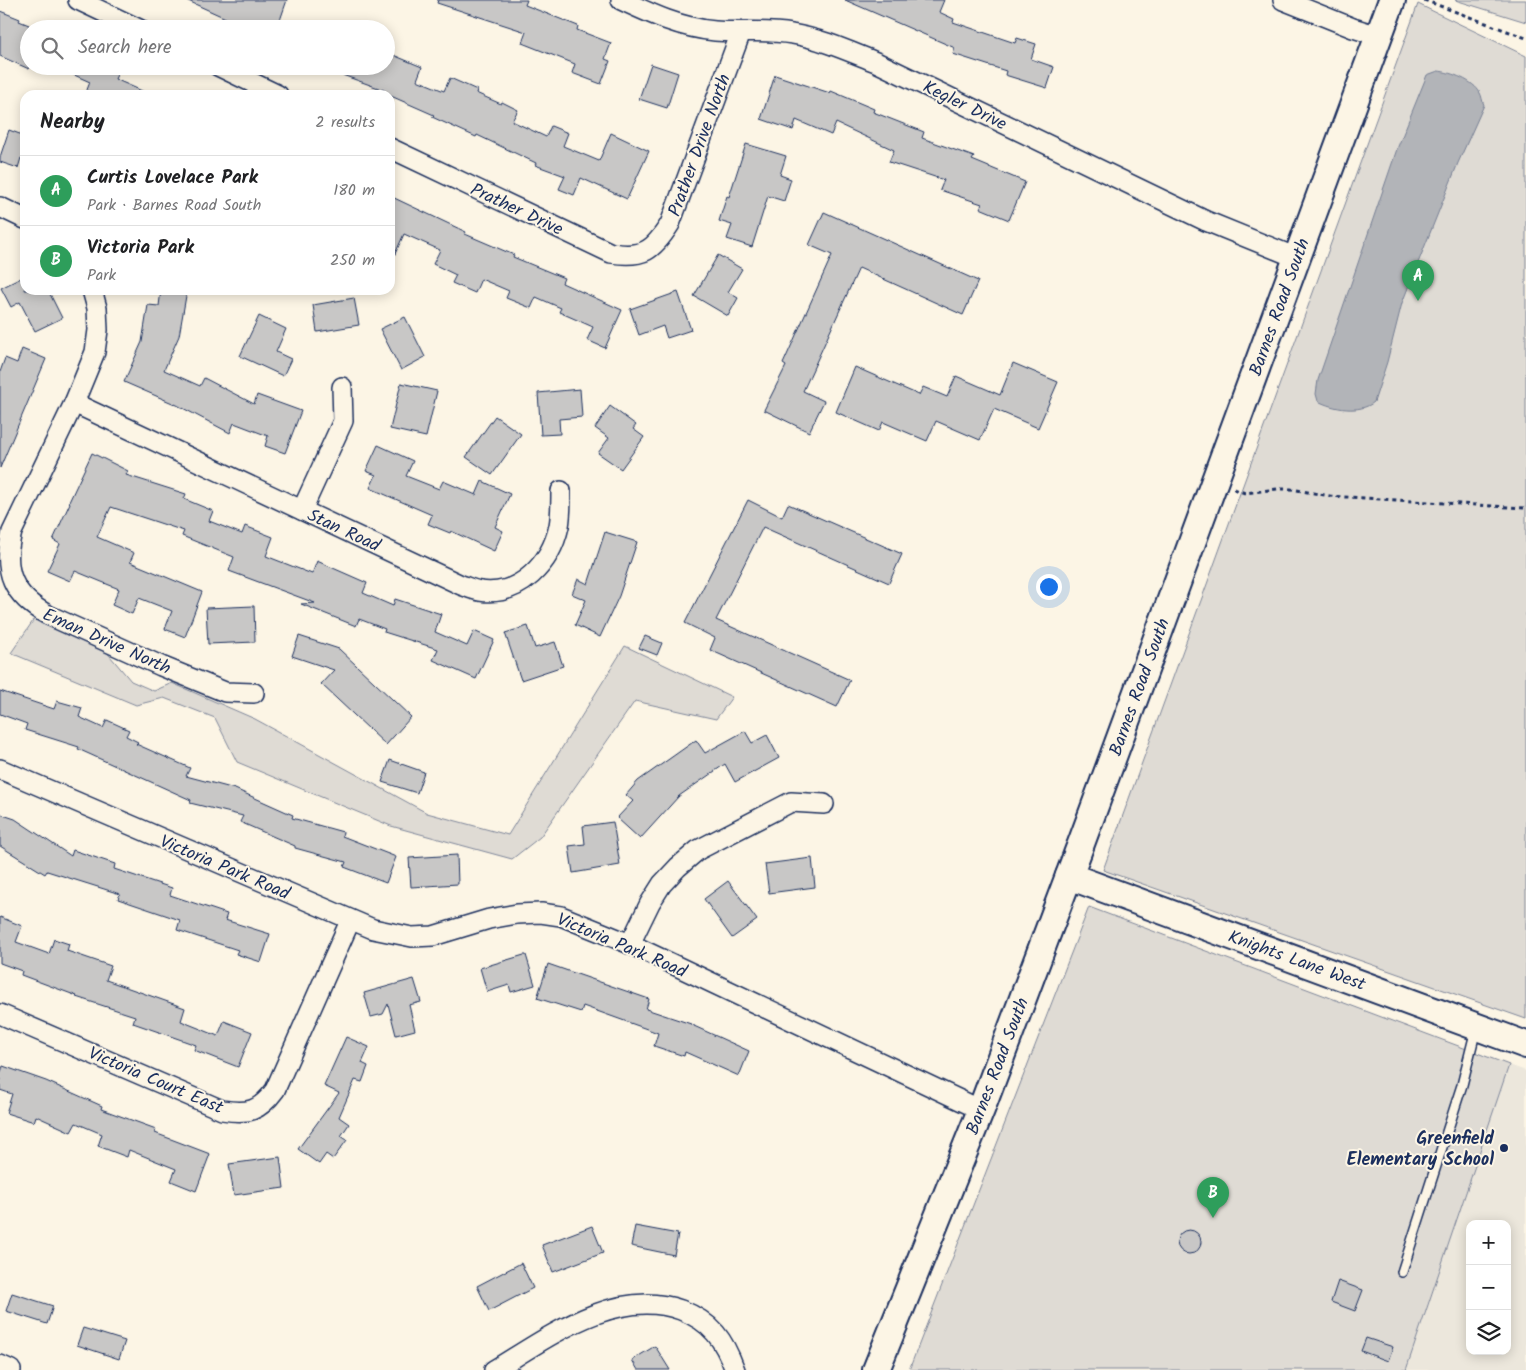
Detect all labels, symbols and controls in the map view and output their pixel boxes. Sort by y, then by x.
search box [20,20,395,75]
text: Search here [78,33,172,63]
icon: search [38,34,66,62]
street label: Prather Drive North [661,70,740,221]
street label: Kegler Drive [917,73,1011,139]
text: Nearby [40,106,105,139]
text: 2 results [315,110,375,135]
text: Curtis Lovelace Park [87,163,258,193]
street label: Prather Drive [465,176,568,245]
text: A [51,178,61,203]
text: 180 m [333,178,375,203]
text: Park · Barnes Road South [87,193,261,218]
text: Victoria Park [87,233,194,263]
street label: Barnes Road South [1242,235,1319,380]
text: B [51,248,61,273]
text: 250 m [330,248,375,273]
pin: A [1402,260,1434,301]
text: Park [87,263,116,288]
street label: Stan Road [302,502,386,561]
your location [1036,574,1062,600]
street label: Eman Drive North [38,601,175,684]
street label: Barnes Road South [1102,615,1179,760]
street label: Victoria Park Road [155,828,295,909]
street label: Victoria Park Road [552,906,692,987]
street label: Knights Lane West [1224,923,1370,1000]
street label: Barnes Road South [959,994,1038,1139]
street label: Victoria Court East [83,1040,228,1123]
place label: Greenfield Elementary School [1347,1125,1494,1175]
marker: Greenfield Elementary School [1498,1142,1510,1154]
pin: B [1197,1177,1229,1218]
map controls [1466,1220,1511,1355]
button: + [1466,1220,1511,1265]
button: − [1466,1265,1511,1310]
button: layers [1466,1310,1511,1355]

